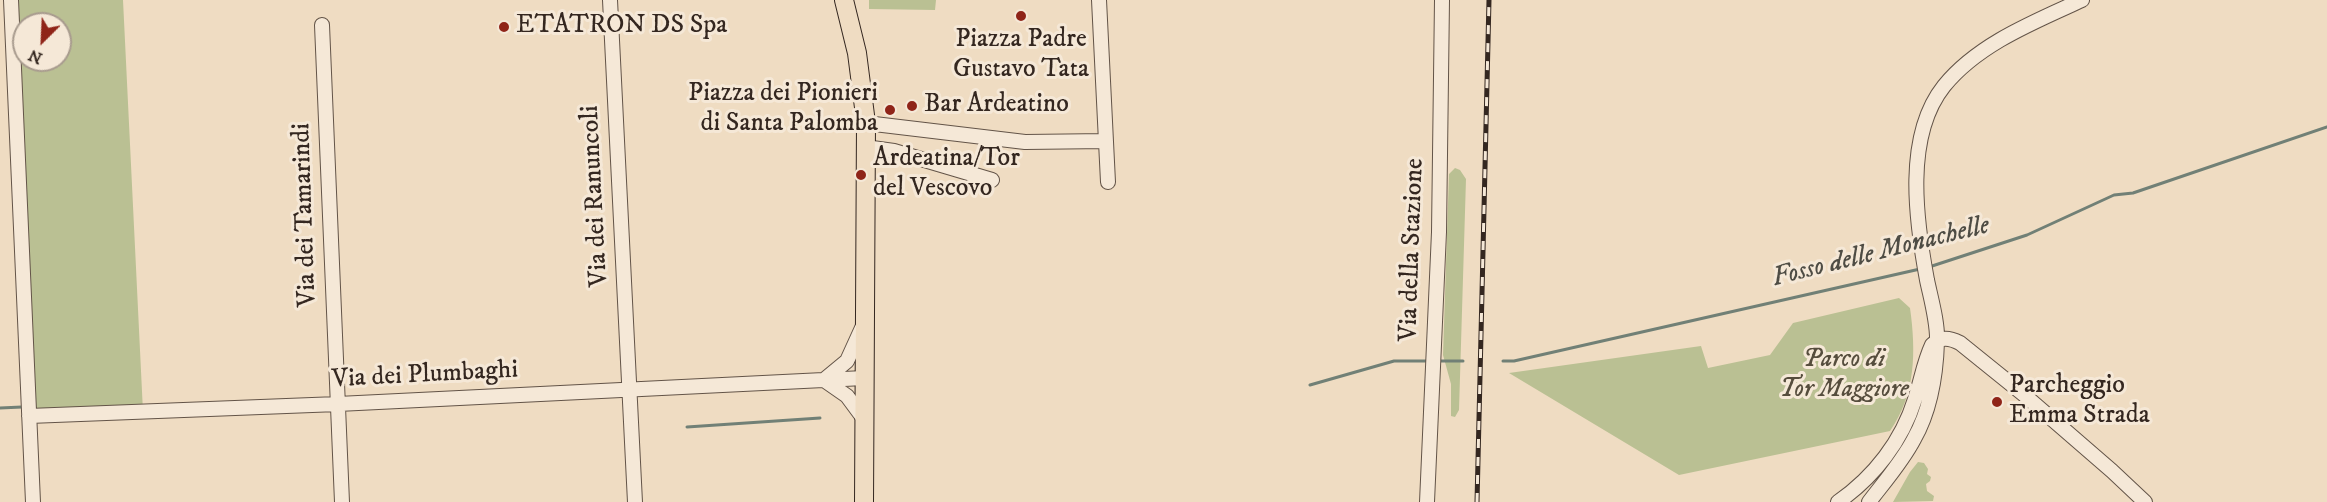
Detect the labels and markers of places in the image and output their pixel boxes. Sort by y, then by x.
marker: Piazza Padre Gustavo Tata [1014,9,1028,23]
place label: ETATRON DS Spa [516,11,727,43]
marker: ETATRON DS Spa [497,20,511,34]
place label: Piazza Padre Gustavo Tata [953,25,1089,86]
place label: Piazza dei Pionieri di Santa Palomba [688,79,878,140]
place label: Bar Ardeatino [924,90,1069,122]
marker: Bar Ardeatino [905,99,919,113]
marker: Piazza dei Pionieri di Santa Palomba [883,103,897,117]
place label: Ardeatina/Tor del Vescovo [873,144,1020,206]
marker: Ardeatina/Tor del Vescovo [854,168,868,182]
place label: Parcheggio Emma Strada [2009,371,2150,432]
marker: Parcheggio Emma Strada [1990,395,2004,409]

